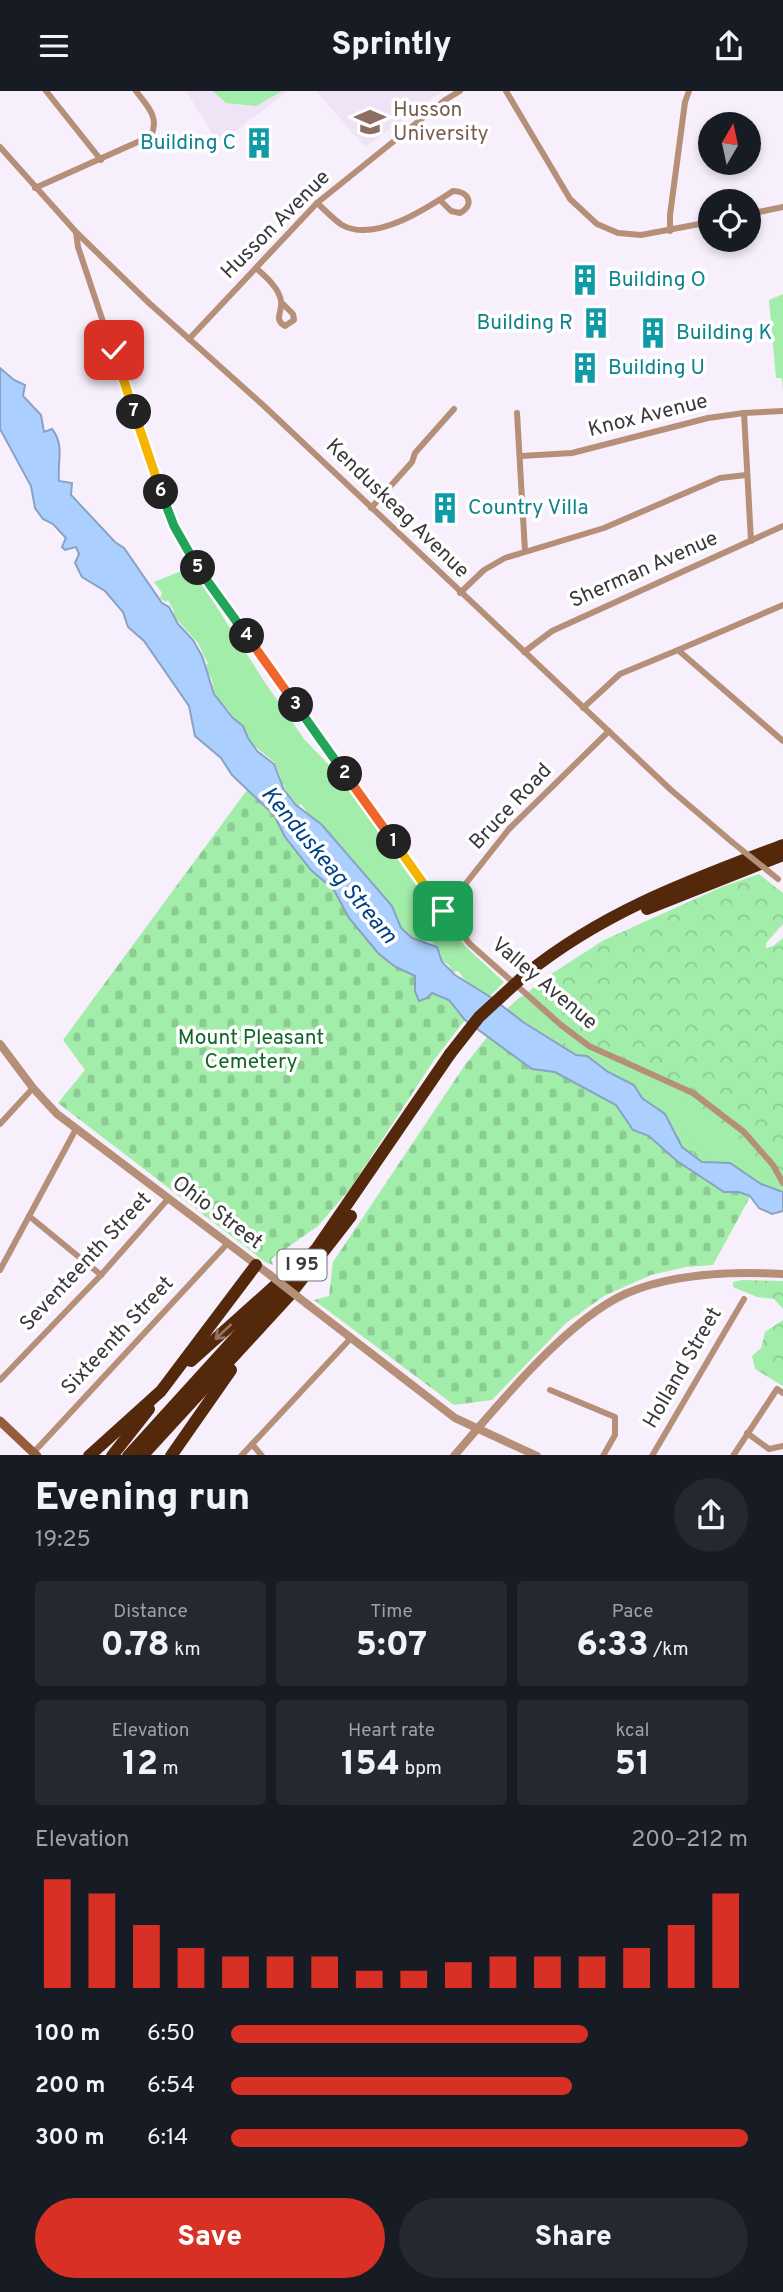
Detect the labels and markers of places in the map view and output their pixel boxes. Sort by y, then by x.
place label: Husson University [393,97,489,148]
school or university icon: Husson University [353,105,387,139]
building icon: Building C [242,126,276,160]
place label: Building C [140,130,236,157]
building icon: Building O [568,263,602,297]
place label: Building O [608,267,706,294]
building icon: Building R [579,306,613,340]
place label: Building R [477,310,573,337]
building icon: Building K [636,316,670,350]
pin [84,320,144,380]
place label: Building K [676,320,772,347]
building icon: Building U [568,351,602,385]
place label: Building U [608,355,705,382]
pin: 7 [116,395,152,429]
pin: 6 [144,475,178,509]
building icon: Country Villa [428,491,462,525]
place label: Country Villa [468,495,589,522]
pin: 5 [180,551,216,585]
pin: 4 [230,619,264,653]
pin: 3 [278,687,314,723]
pin: 2 [328,757,362,791]
pin: 1 [376,825,412,859]
pin [413,881,473,941]

